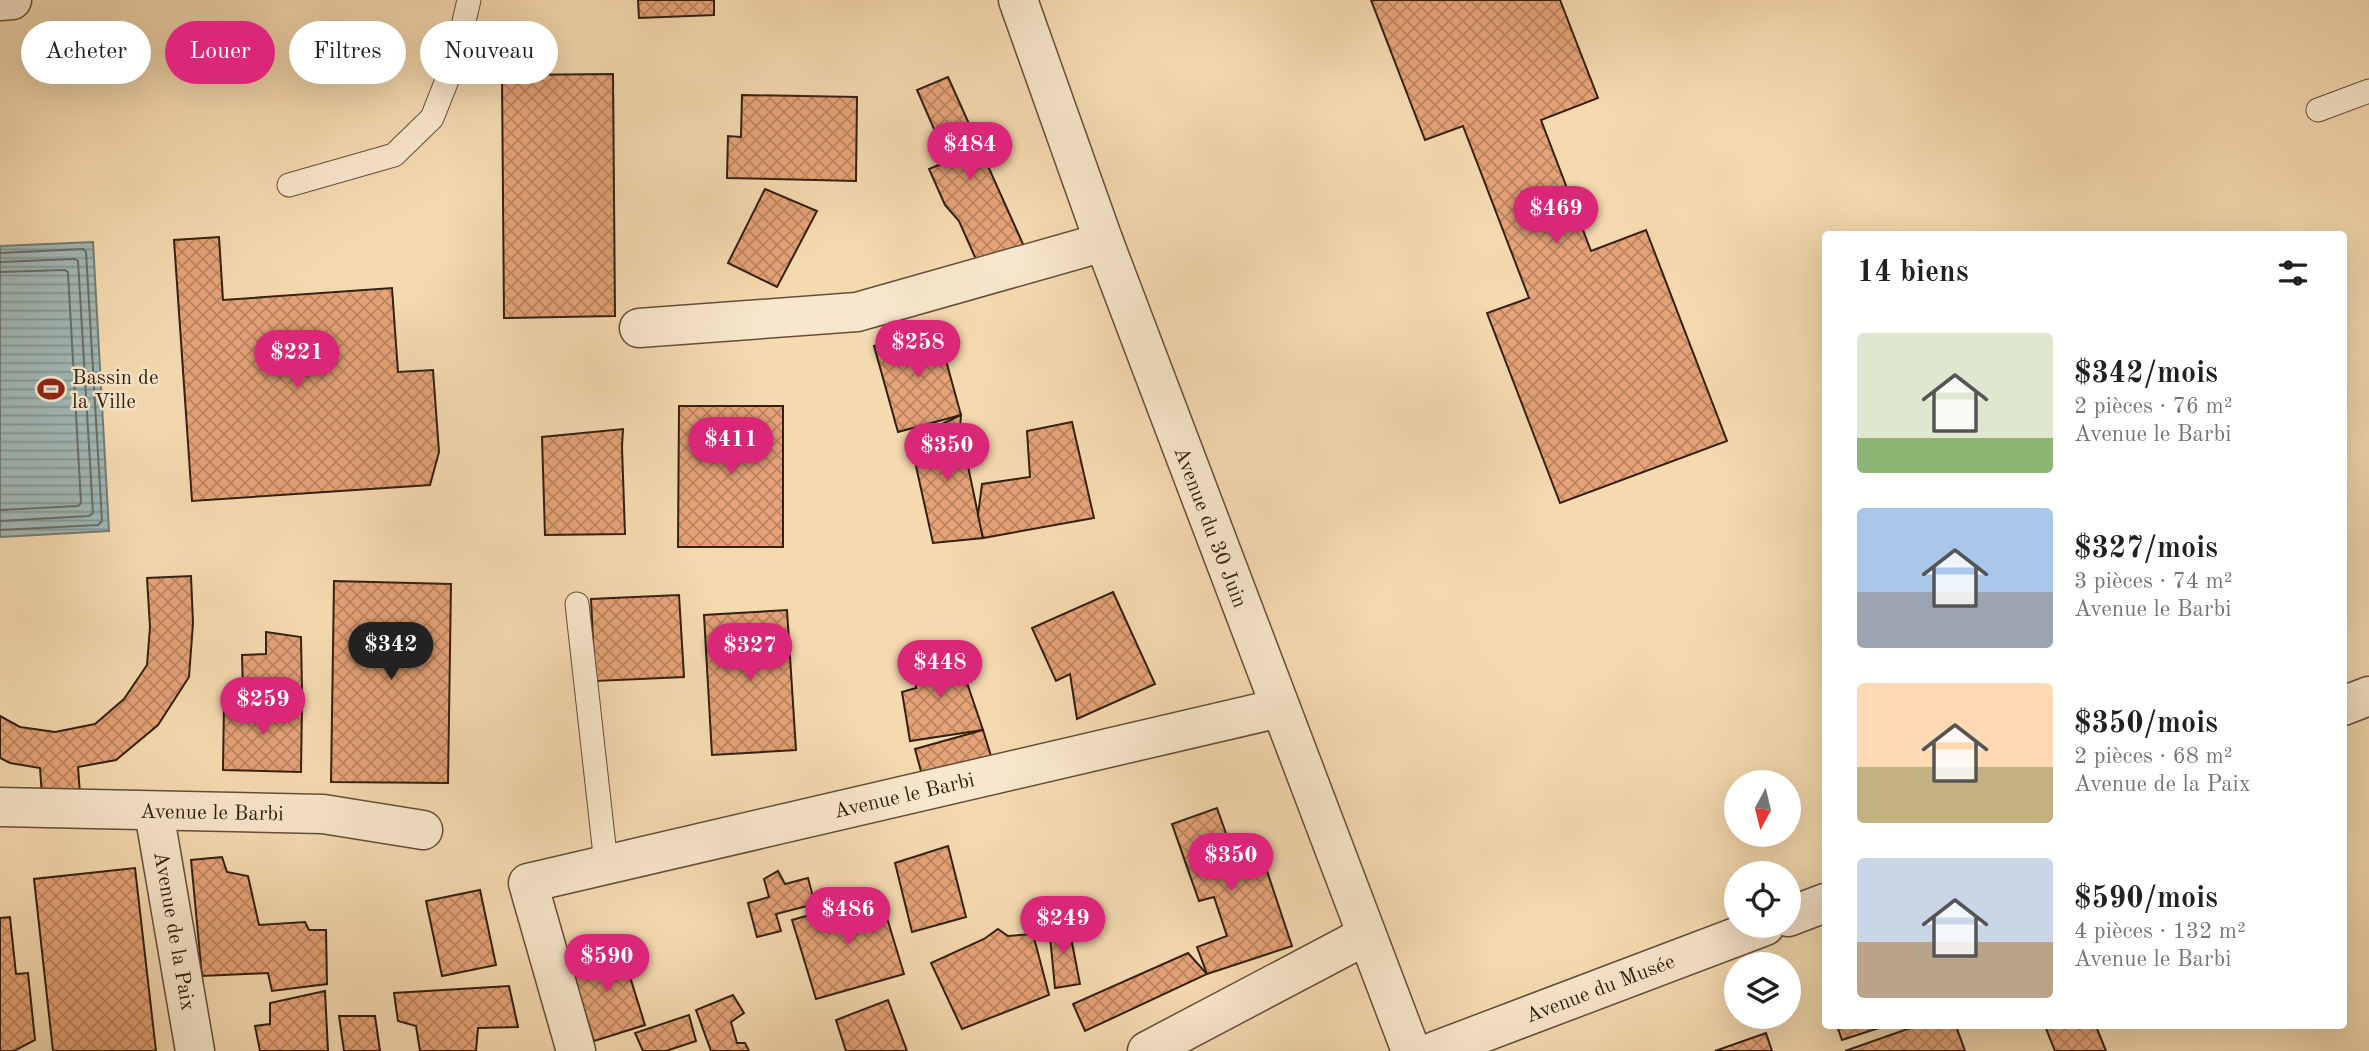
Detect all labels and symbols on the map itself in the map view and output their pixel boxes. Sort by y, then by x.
pin: $484 [929,122,1011,182]
pin: $469 [1515,187,1597,246]
pin: $258 [877,320,959,380]
pin: $221 [256,330,338,390]
place label: Bassin de la Ville [72,368,159,413]
sports icon: Bassin de la Ville [36,374,66,404]
pin: $411 [690,418,772,477]
pin: $350 [906,424,988,483]
street label: Avenue du 30 Juin [1169,444,1250,611]
pin: $342 [350,622,432,682]
pin: $327 [709,624,791,683]
pin: $448 [899,640,981,700]
pin: $259 [222,678,304,737]
street label: Avenue le Barbi [832,770,977,823]
north arrow [1724,770,1801,847]
street label: Avenue le Barbi [140,802,284,825]
pin: $350 [1190,834,1272,893]
street label: Avenue de la Paix [149,850,198,1013]
pin: $486 [807,888,889,947]
pin: $249 [1022,897,1104,956]
pin: $590 [566,934,648,994]
street label: Avenue du Musée [1523,951,1678,1027]

